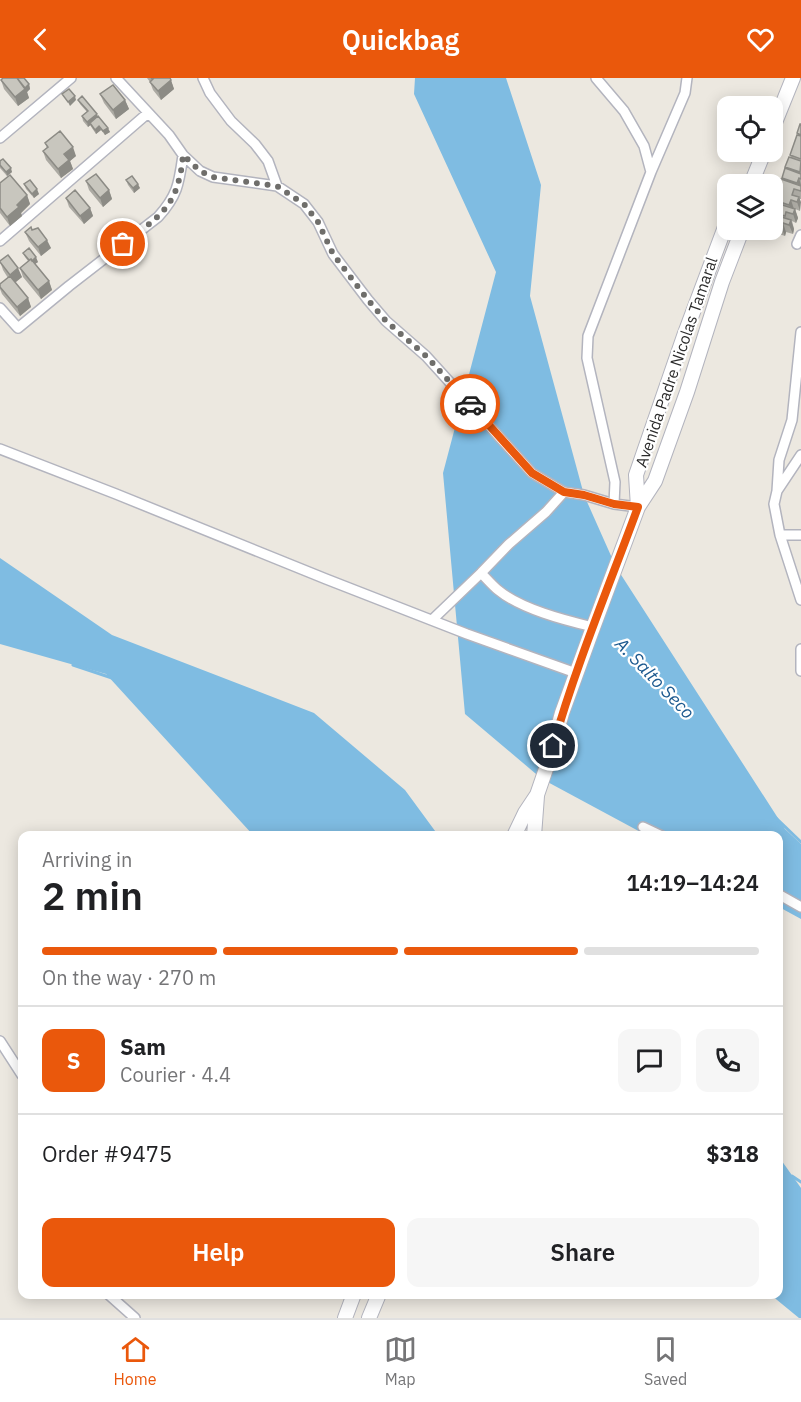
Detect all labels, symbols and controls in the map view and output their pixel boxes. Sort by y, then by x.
text: Quickbag [342,22,459,57]
icon: back [24,23,57,56]
icon: heart [744,23,777,56]
map controls [717,96,783,240]
button: locate [717,96,783,162]
button: layers [717,174,783,240]
pin [97,218,148,269]
icon: bag [106,227,139,260]
street label: Avenida Padre Nicolas Tamaral [631,254,721,470]
courier [440,374,500,434]
icon: car [454,388,487,421]
water label: A. Salto Seco [610,632,700,724]
pin [527,720,578,771]
icon: home [536,729,569,762]
text: Arriving in [42,846,132,873]
text: 14:19–14:24 [626,868,759,897]
text: 2 min [42,870,143,921]
text: On the way · 270 m [42,964,216,991]
button: chat [618,1029,681,1092]
button: phone [696,1029,759,1092]
text: Sam [120,1032,166,1061]
text: S [67,1046,80,1075]
text: Courier · 4.4 [120,1061,231,1088]
text: Order #9475 [42,1139,172,1168]
text: $318 [706,1139,759,1168]
button: Help [42,1218,395,1287]
button: Share [407,1218,759,1287]
tab: Home [114,1333,157,1389]
tab: Map [384,1333,417,1389]
tab: Saved [644,1333,687,1389]

